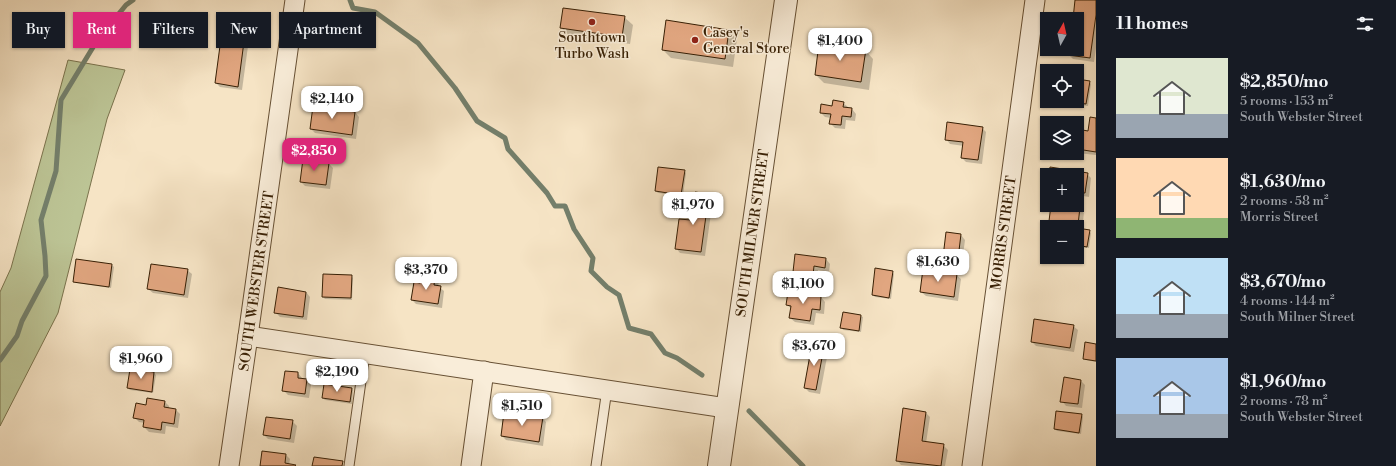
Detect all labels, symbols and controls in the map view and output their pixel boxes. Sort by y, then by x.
chip: Buy [12,12,65,48]
chip: Rent [73,12,131,48]
chip: Filters [139,12,208,48]
chip: New [216,12,271,48]
chip: Apartment [279,12,376,48]
north arrow [1040,12,1084,56]
map controls [1040,12,1084,264]
text: 11 homes [1116,13,1188,35]
icon: filters [1354,13,1376,35]
marker: Southtown Turbo Wash [587,17,597,27]
place label: Casey's General Store [703,24,790,58]
pin: $1,400 [807,28,873,62]
place label: Southtown Turbo Wash [555,29,630,63]
text: $1,400 [817,33,863,49]
marker: Casey's General Store [690,35,700,45]
button: locate [1040,64,1084,108]
text: $2,850/mo [1240,71,1328,93]
icon: home [1148,74,1196,122]
pin: $2,140 [299,86,365,120]
text: $2,140 [310,91,354,107]
text: 5 rooms · 153 m² [1240,93,1333,109]
text: South Webster Street [1240,109,1363,125]
button: layers [1040,116,1084,160]
pin: $2,850 [281,138,347,172]
text: $2,850 [291,143,337,159]
street label: SOUTH MILNER STREET [732,148,774,318]
button: + [1040,168,1084,212]
text: $1,630/mo [1240,171,1326,193]
icon: home [1148,174,1196,222]
street label: MORRIS STREET [987,175,1021,292]
street label: SOUTH WEBSTER STREET [235,190,279,372]
pin: $1,970 [660,192,726,226]
text: 2 rooms · 58 m² [1240,193,1329,209]
text: $1,970 [671,197,715,213]
text: Morris Street [1240,209,1319,225]
button: − [1040,220,1084,264]
pin: $1,630 [905,249,971,283]
text: $1,630 [916,254,960,270]
pin: $3,370 [393,257,459,291]
text: $3,370 [404,262,448,278]
pin: $1,100 [770,271,836,305]
text: $3,670/mo [1240,271,1326,293]
icon: home [1148,274,1196,322]
text: $1,100 [781,276,825,292]
text: 4 rooms · 144 m² [1240,293,1335,309]
text: South Milner Street [1240,309,1355,325]
pin: $3,670 [781,333,847,367]
text: $3,670 [792,338,836,354]
pin: $1,960 [108,346,174,380]
text: $1,960 [119,351,163,367]
pin: $2,190 [304,359,370,393]
text: $2,190 [315,364,359,380]
text: $1,960/mo [1240,371,1326,393]
icon: home [1148,374,1196,422]
pin: $1,510 [489,393,555,427]
text: 2 rooms · 78 m² [1240,393,1328,409]
text: $1,510 [501,398,543,414]
text: South Webster Street [1240,409,1363,425]

